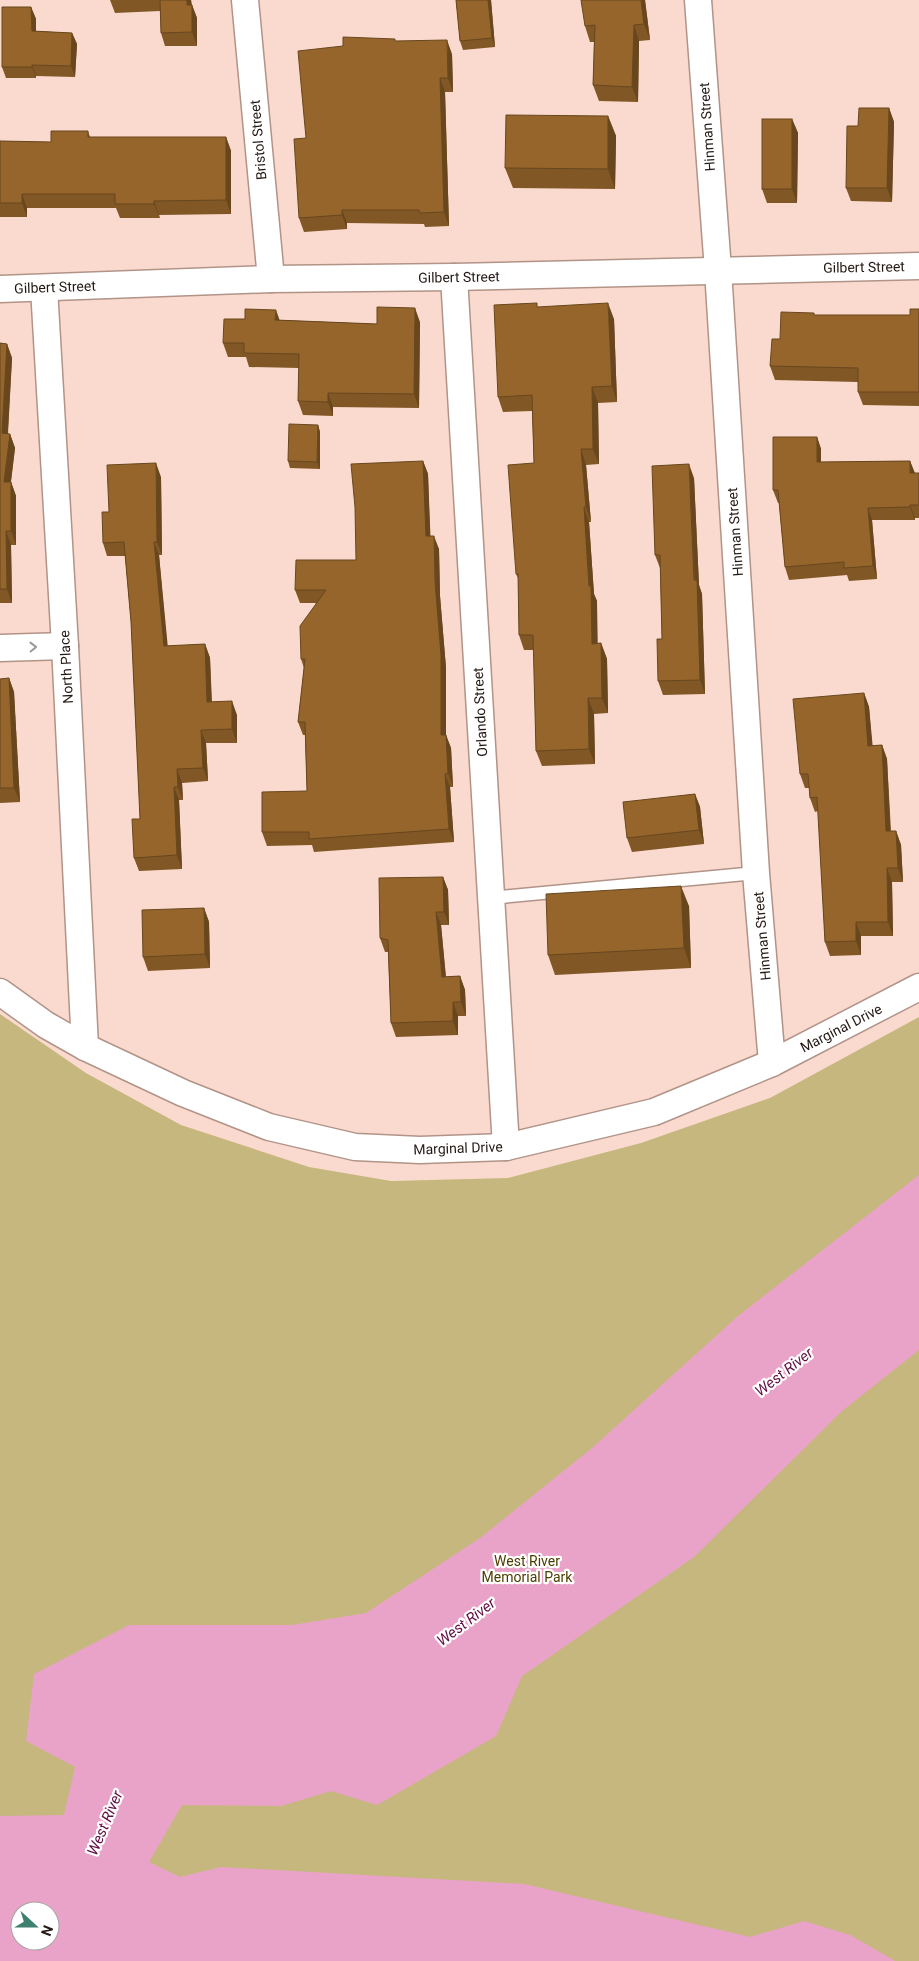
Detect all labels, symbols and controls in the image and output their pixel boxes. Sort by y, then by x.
street label: Hinman Street [696,82,718,172]
street label: Bristol Street [246,99,269,181]
street label: Gilbert Street [823,258,905,276]
street label: Gilbert Street [418,268,500,286]
street label: Gilbert Street [14,278,97,296]
street label: Hinman Street [724,487,746,577]
street label: North Place [56,630,76,704]
one-way arrow [29,642,37,652]
street label: Orlando Street [470,667,490,757]
street label: Hinman Street [750,890,774,981]
street label: Marginal Drive [798,1001,884,1055]
street label: Marginal Drive [413,1138,503,1158]
water label: West River [751,1343,817,1400]
park label: West River Memorial Park [482,1553,573,1585]
water label: West River [433,1594,500,1650]
water label: West River [83,1787,127,1858]
north arrow [10,1901,60,1951]
text: N [38,1923,56,1938]

